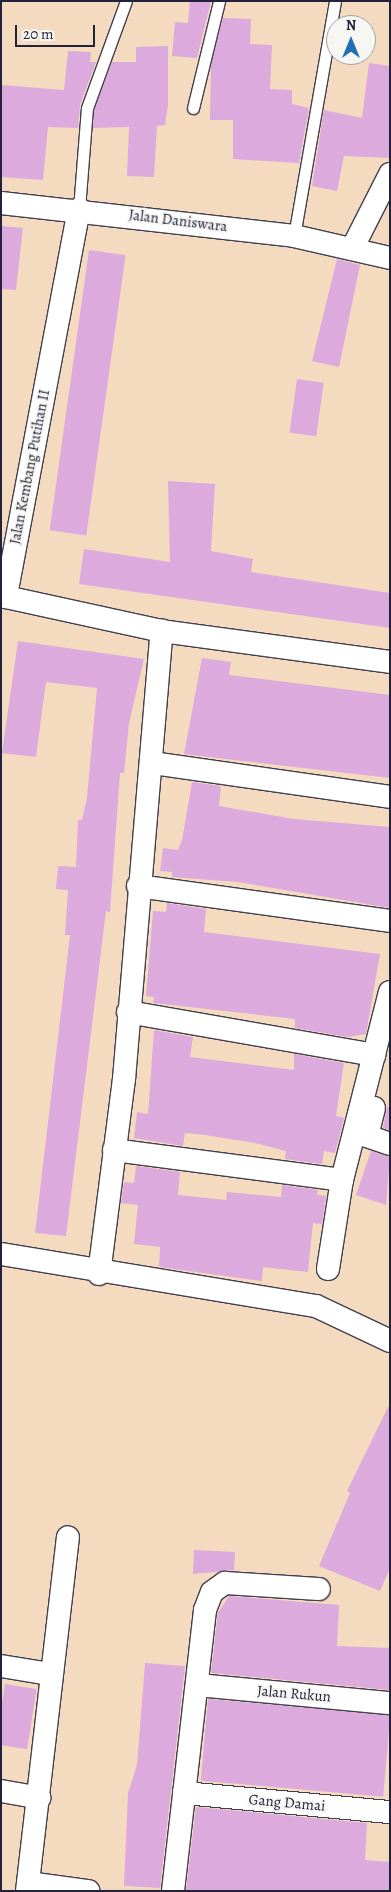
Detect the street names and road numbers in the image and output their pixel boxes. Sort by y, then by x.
street label: Jalan Daniswara [128,206,228,236]
street label: Jalan Kembang Putihan II [6,388,54,546]
street label: Jalan Rukun [256,1682,332,1706]
street label: Gang Damai [248,1791,326,1815]

